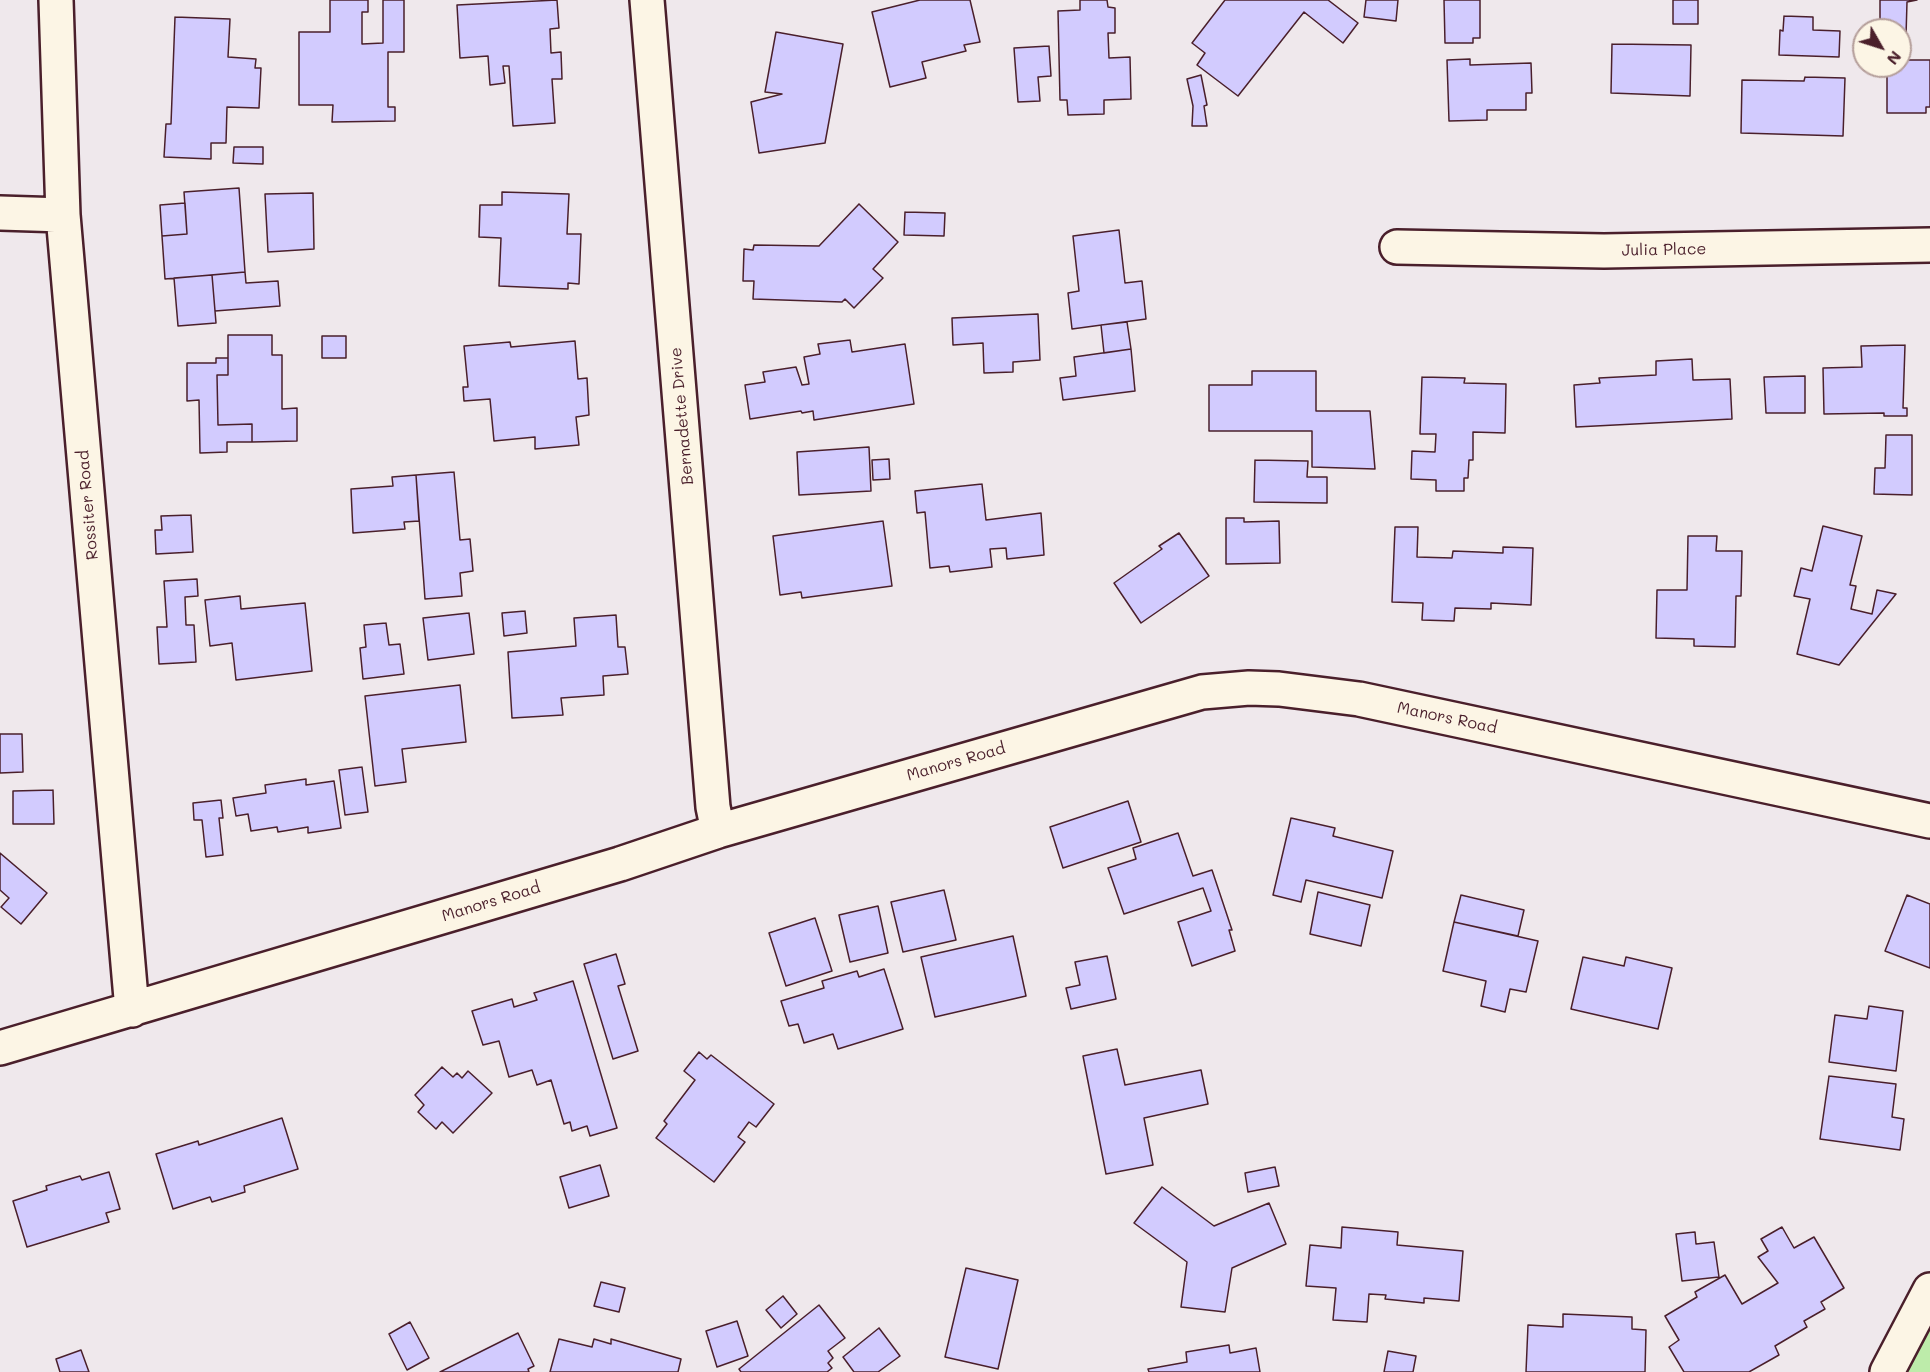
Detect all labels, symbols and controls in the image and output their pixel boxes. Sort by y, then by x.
north arrow [1852,18,1912,78]
text: N [1883,47,1907,70]
street label: Julia Place [1622,240,1706,260]
street label: Bernadette Drive [666,346,698,486]
street label: Rossiter Road [74,449,102,561]
street label: Manors Road [1395,698,1499,738]
street label: Manors Road [904,739,1008,785]
street label: Manors Road [439,878,543,926]

